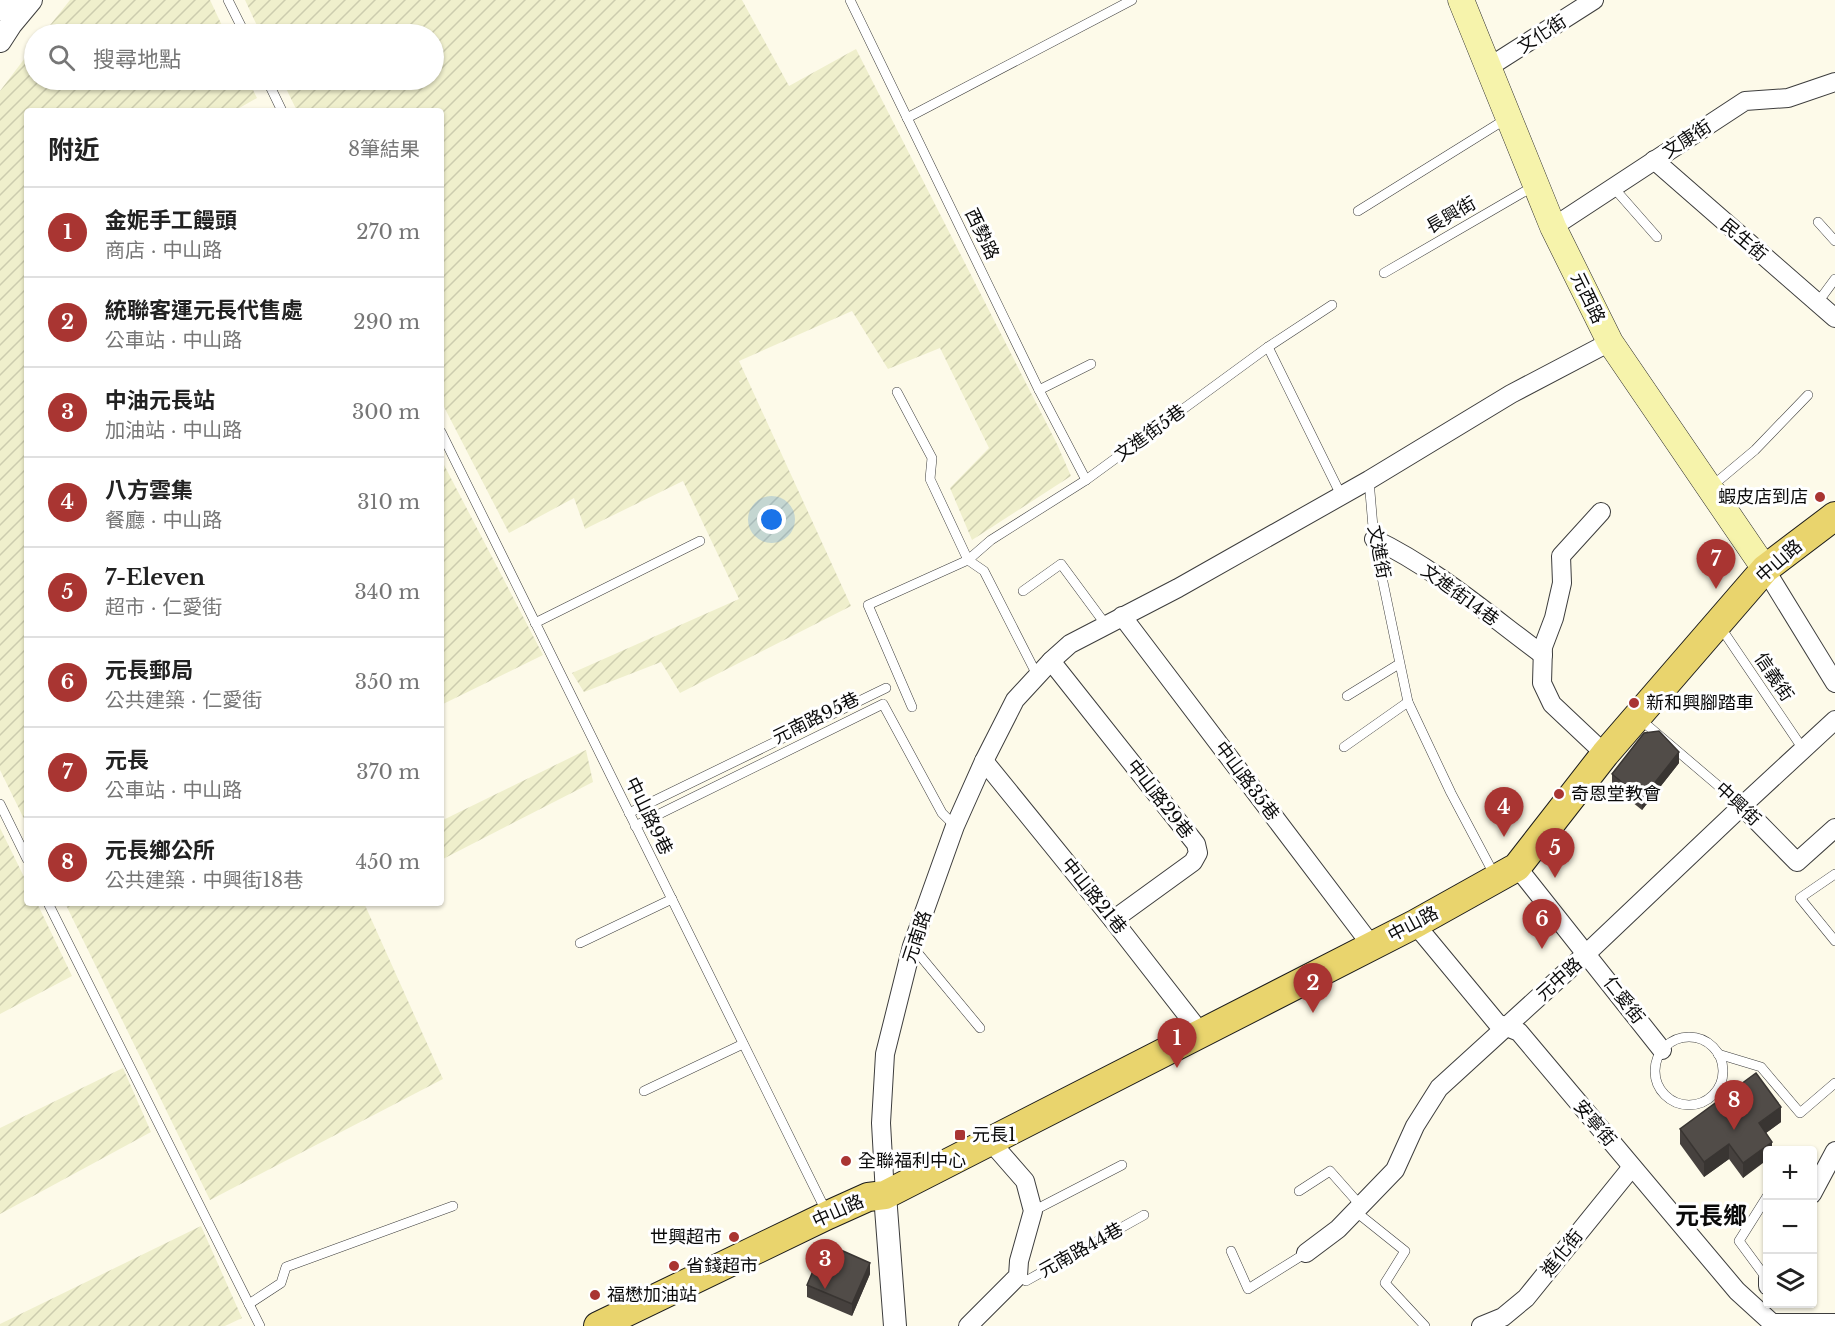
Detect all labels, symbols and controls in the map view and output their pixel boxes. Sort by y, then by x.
street label: 文化街 [1513,10,1571,58]
search box [24,24,444,90]
icon: search [45,41,78,74]
text: 搜尋地點 [93,46,181,73]
street label: 文康街 [1658,115,1716,163]
text: 附近 [48,134,100,166]
text: 8筆結果 [348,137,420,161]
street label: 長興街 [1422,192,1480,238]
street label: 西勢路 [960,205,1004,263]
text: 金妮手工饅頭 [105,207,237,234]
street label: 民生街 [1716,214,1772,266]
text: 1 [63,220,72,244]
text: 270 m [356,220,420,244]
text: 商店 · 中山路 [105,238,222,262]
street label: 元西路 [1566,269,1610,327]
text: 統聯客運元長代售處 [105,297,303,324]
text: 2 [61,310,74,334]
text: 290 m [353,310,420,334]
text: 公車站 · 中山路 [105,328,242,352]
text: 中油元長站 [105,387,215,414]
text: 3 [61,400,74,424]
text: 300 m [352,400,420,424]
street label: 文進街5巷 [1110,400,1190,466]
text: 加油站 · 中山路 [105,418,242,442]
text: 八方雲集 [105,477,193,504]
place label: 蝦皮店到店 [1718,486,1808,508]
text: 4 [61,490,74,514]
text: 310 m [357,490,420,514]
marker: 蝦皮店到店 [1813,490,1827,504]
your location [757,505,786,534]
text: 餐廳 · 中山路 [105,508,222,532]
street label: 文進街 [1363,523,1395,581]
street label: 中山路 [1751,535,1807,587]
pin: 7 [1696,540,1736,589]
street label: 文進街14巷 [1417,559,1503,631]
text: 7-Eleven [105,564,205,591]
text: 5 [62,580,73,604]
text: 340 m [355,580,420,604]
text: 超市 · 仁愛街 [105,595,222,619]
street label: 信義街 [1750,648,1798,706]
text: 元長郵局 [105,657,193,684]
text: 6 [61,670,74,694]
text: 350 m [355,670,420,694]
text: 公共建築 · 仁愛街 [105,688,262,712]
street label: 元南路95巷 [769,688,863,748]
place label: 新和興腳踏車 [1646,692,1754,714]
marker: 新和興腳踏車 [1627,696,1641,710]
street label: 中山路35巷 [1210,737,1284,825]
text: 元長 [105,747,149,774]
street label: 中山路29巷 [1122,755,1198,843]
text: 7 [62,760,73,784]
text: 370 m [356,760,420,784]
street label: 中山路9巷 [621,774,677,858]
text: 公車站 · 中山路 [105,778,242,802]
street label: 中興街 [1711,778,1765,830]
place label: 奇恩堂教會 [1571,783,1661,805]
marker: 奇恩堂教會 [1552,787,1566,801]
pin: 4 [1484,788,1524,837]
pin: 5 [1536,828,1574,878]
text: 元長鄉公所 [105,837,215,864]
text: 8 [61,850,74,874]
text: 450 m [355,850,420,874]
street label: 中山路21巷 [1057,854,1131,938]
text: 公共建築 · 中興街18巷 [105,868,303,892]
pin: 6 [1522,900,1562,949]
street label: 中山路 [1384,902,1442,946]
street label: 元南路 [898,908,936,966]
street label: 元中路 [1532,953,1586,1005]
pin: 2 [1294,964,1332,1013]
street label: 仁愛街 [1599,972,1649,1028]
pin: 1 [1158,1018,1196,1068]
pin: 8 [1714,1080,1754,1130]
street label: 安寧街 [1569,1095,1621,1151]
place label: 元長1 [972,1124,1016,1146]
marker: 元長1 [953,1128,967,1142]
map controls [1763,1146,1817,1308]
button: + [1763,1146,1817,1200]
place label: 全聯福利中心 [858,1150,966,1172]
marker: 全聯福利中心 [839,1154,853,1168]
street label: 中山路 [809,1190,867,1232]
button: − [1763,1200,1817,1254]
district label: 元長鄉 [1675,1201,1747,1230]
street label: 元南路44巷 [1035,1218,1127,1282]
street label: 進化街 [1536,1225,1588,1281]
place label: 世興超市 [650,1226,722,1248]
marker: 世興超市 [727,1230,741,1244]
pin: 3 [806,1240,844,1289]
button: layers [1763,1254,1817,1308]
place label: 省錢超市 [686,1255,758,1277]
marker: 省錢超市 [667,1259,681,1273]
place label: 福懋加油站 [607,1284,697,1306]
marker: 福懋加油站 [588,1288,602,1302]

